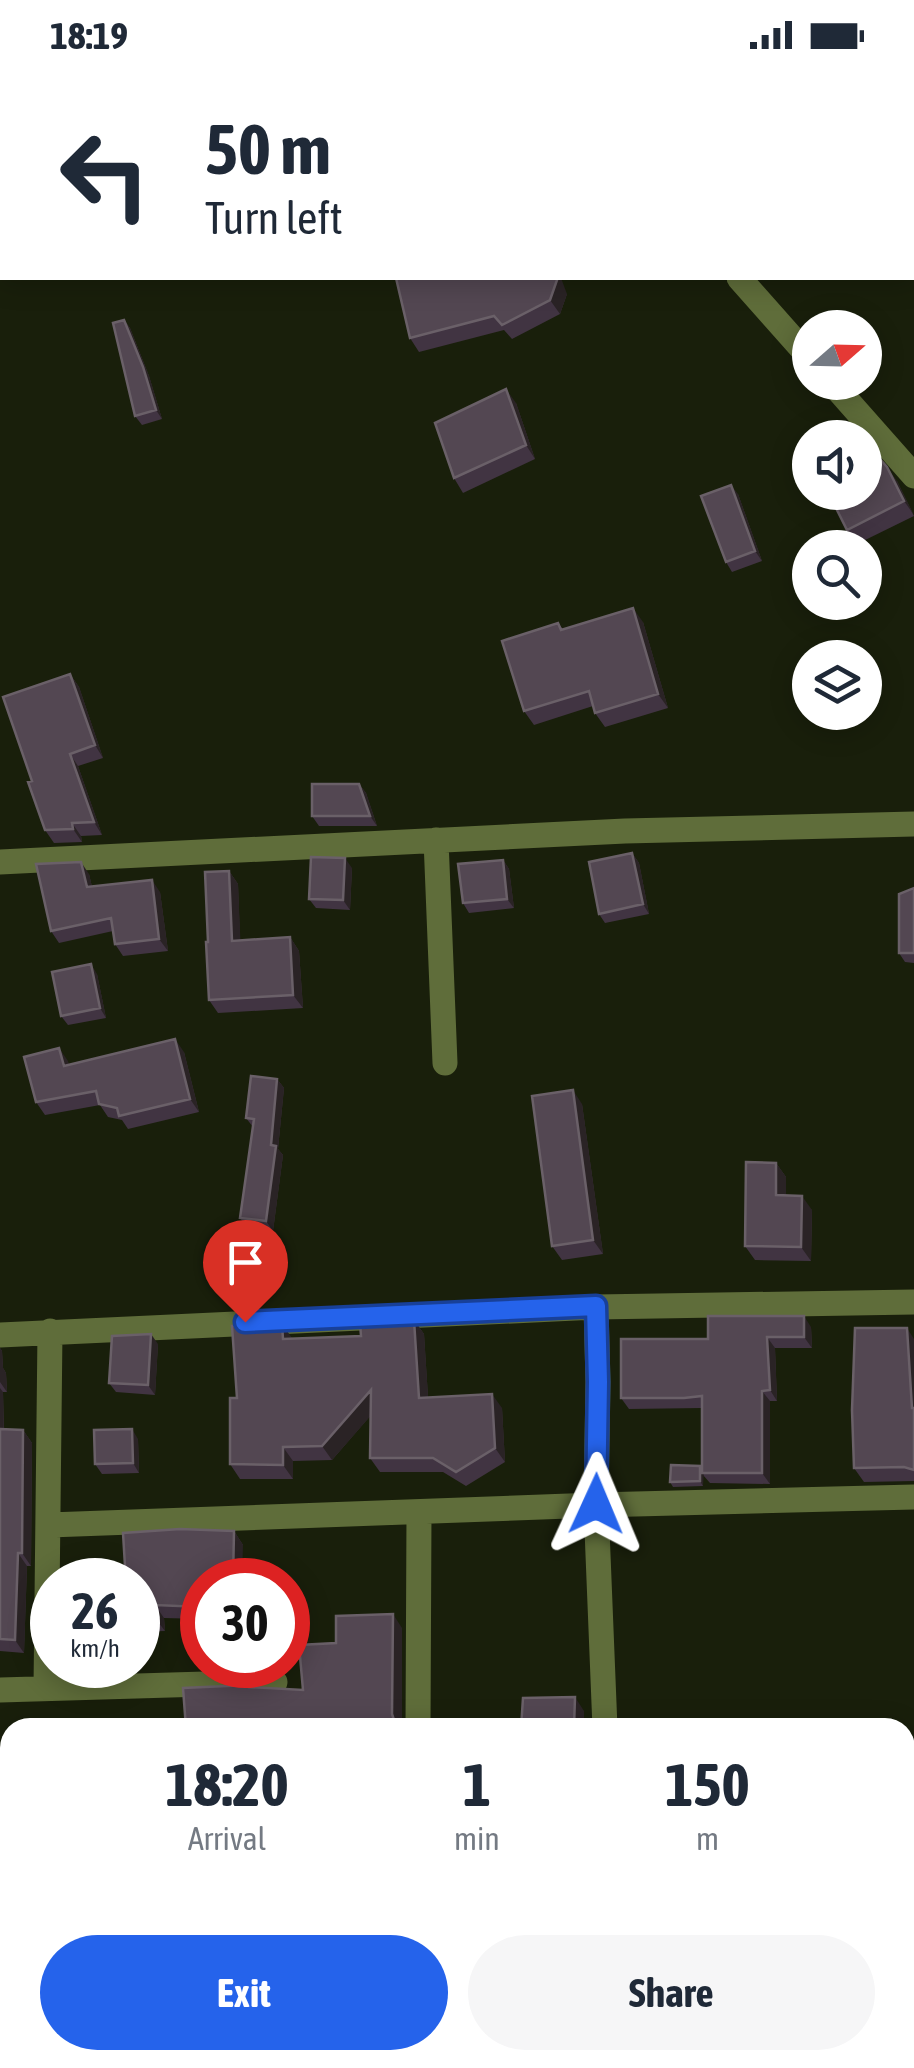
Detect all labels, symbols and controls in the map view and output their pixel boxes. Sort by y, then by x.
text: 18:19 [50,14,128,57]
text: 50 m [205,109,331,189]
icon: left [40,110,170,240]
text: Turn left [205,192,343,244]
north arrow [792,310,882,400]
map controls [792,310,882,730]
button: sound [792,420,882,510]
button: search [792,530,882,620]
button: layers [792,640,882,730]
pin [203,1220,288,1323]
icon: arrive [218,1235,273,1290]
position arrow [544,1452,648,1556]
speed limit sign: 30 [180,1558,310,1688]
text: 26 [71,1582,118,1640]
text: km/h [70,1634,120,1662]
text: 18:20 [165,1750,289,1819]
text: 1 [463,1750,491,1819]
text: 150 [665,1750,750,1819]
text: Arrival [188,1820,266,1857]
text: min [454,1820,500,1857]
text: m [696,1820,719,1857]
button: Exit [40,1935,448,2050]
button: Share [468,1935,875,2050]

